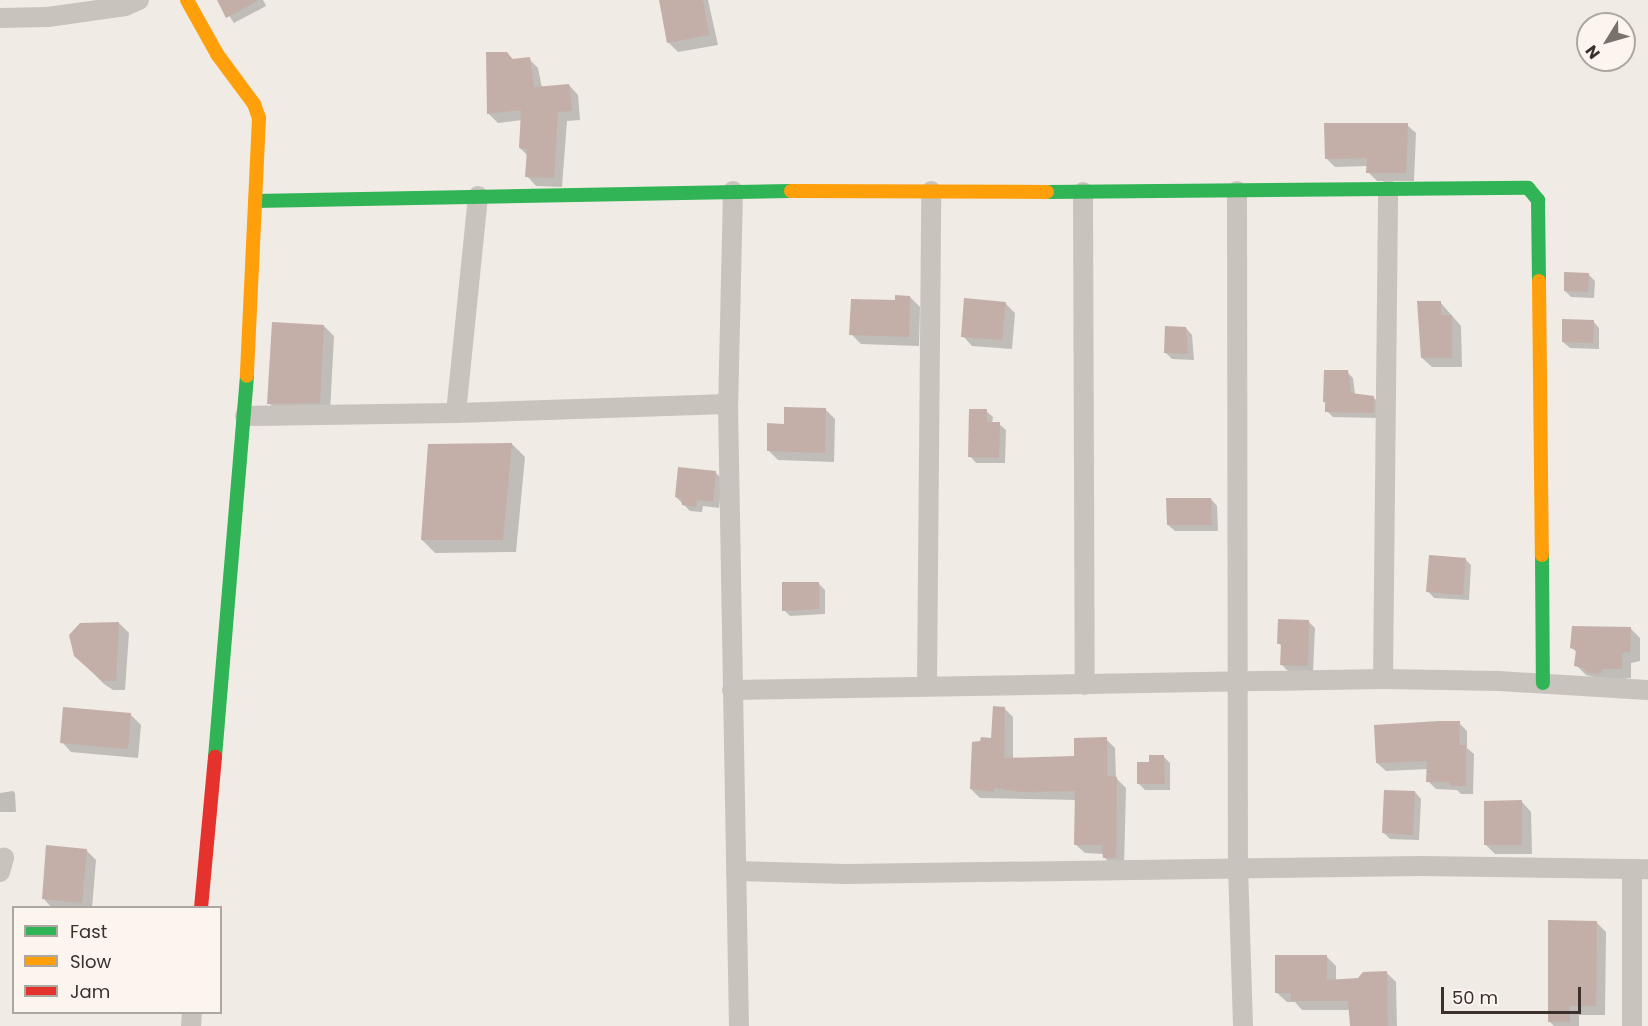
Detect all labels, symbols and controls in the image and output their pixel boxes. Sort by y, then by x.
north arrow [1576,12,1636,72]
text: N [1580,40,1606,64]
legend [12,906,222,1014]
text: Fast [70,919,107,944]
text: Slow [70,949,111,974]
scale bar [1444,975,1584,1013]
text: Jam [70,979,110,1004]
text: 50 m [1452,985,1498,1010]

